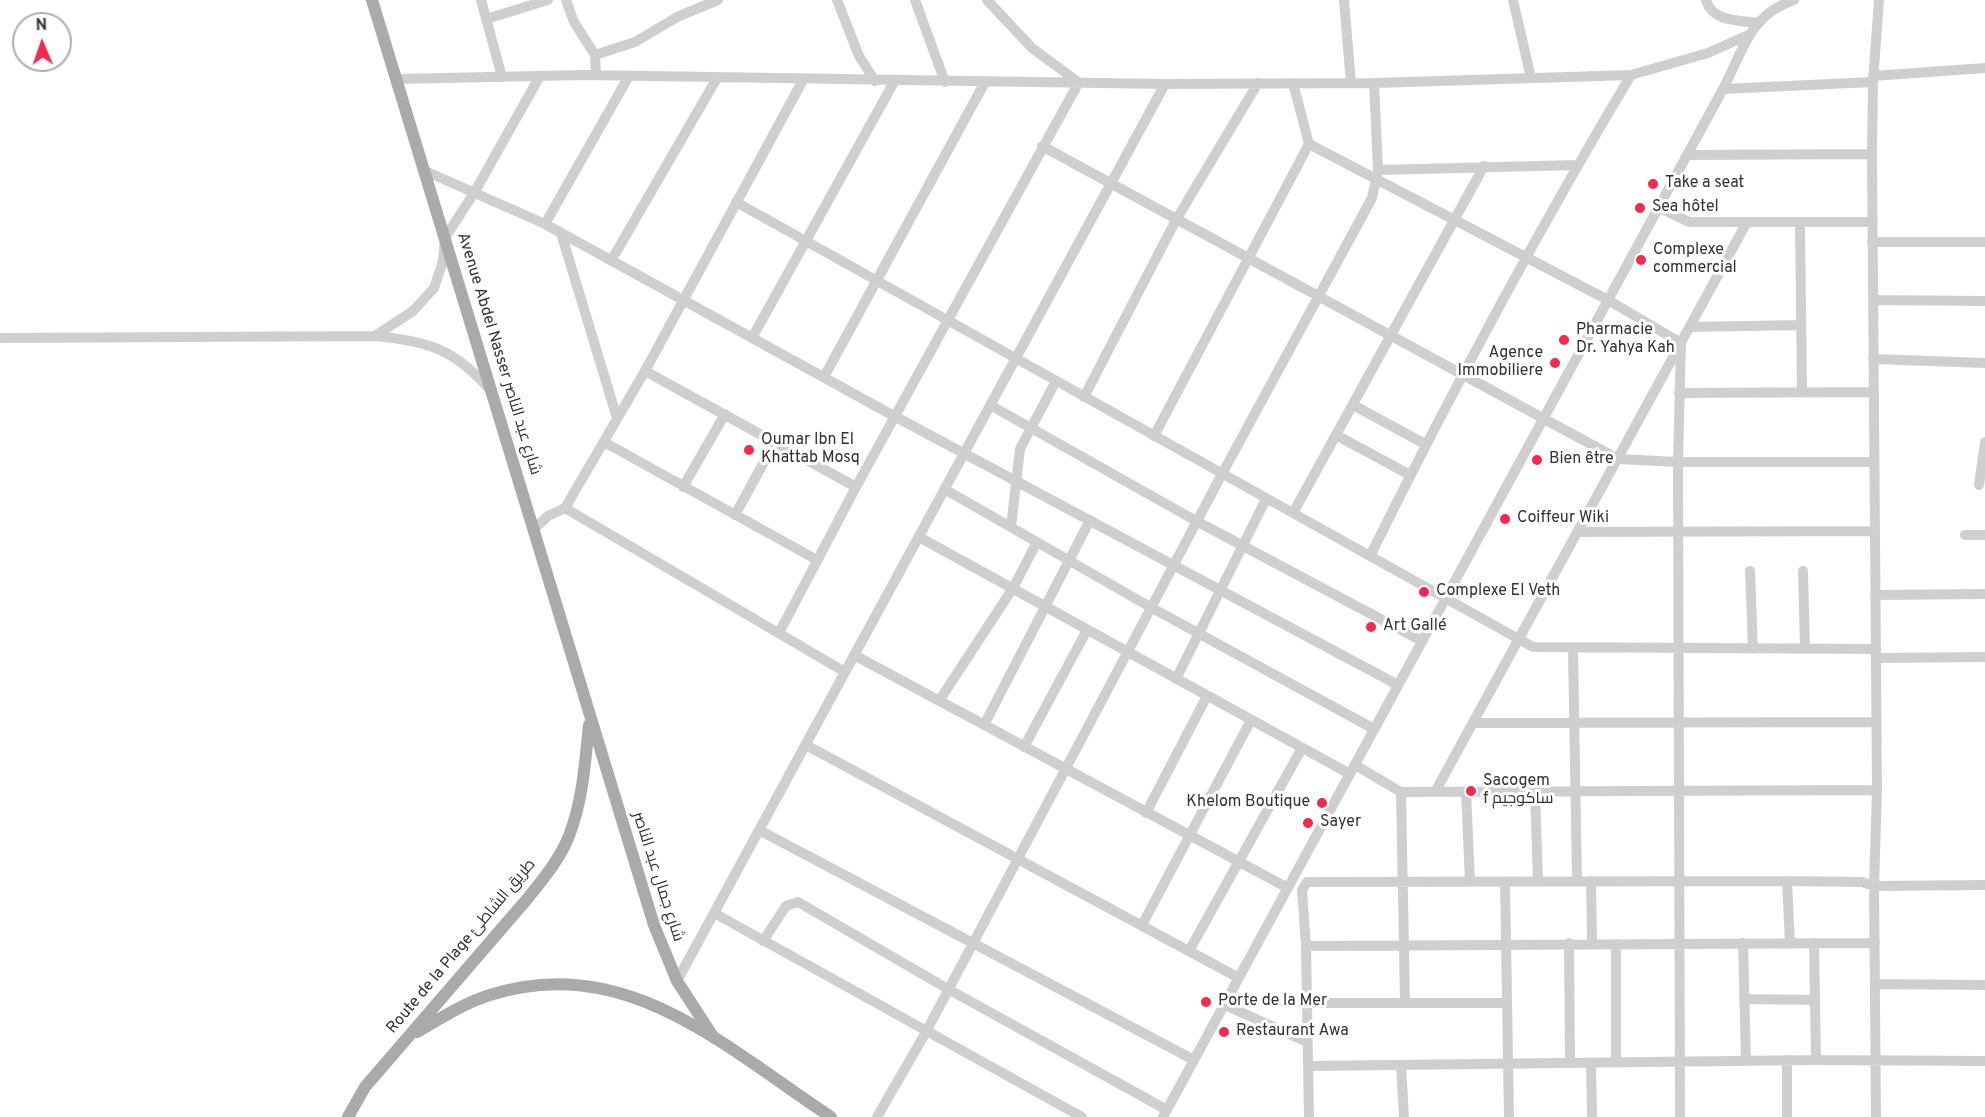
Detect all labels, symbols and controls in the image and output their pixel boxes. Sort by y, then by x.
north arrow [12,12,72,72]
text: N [35,16,48,36]
place label: Take a seat [1665,174,1744,194]
marker: Take a seat [1646,177,1660,191]
place label: Sea hôtel [1652,198,1719,218]
marker: Sea hôtel [1633,201,1647,215]
street label: Avenue Abdel Nasser شارع عبد الناصر [452,230,544,478]
place label: Complexe commercial [1653,241,1737,279]
marker: Complexe commercial [1634,253,1648,267]
place label: Pharmacie Dr. Yahya Kah [1576,321,1675,359]
marker: Pharmacie Dr. Yahya Kah [1557,333,1571,347]
place label: Agence Immobiliere [1457,344,1543,382]
marker: Agence Immobiliere [1548,356,1562,370]
place label: Oumar Ibn El Khattab Mosq [761,431,860,469]
marker: Oumar Ibn El Khattab Mosq [742,443,756,457]
place label: Bien être [1549,450,1614,470]
marker: Bien être [1530,453,1544,467]
place label: Coiffeur Wiki [1517,509,1609,529]
marker: Coiffeur Wiki [1498,512,1512,526]
place label: Complexe El Veth [1436,582,1560,602]
marker: Complexe El Veth [1417,585,1431,599]
place label: Art Gallé [1383,617,1447,637]
marker: Art Gallé [1364,620,1378,634]
place label: Sacogem f ساكوجيم [1483,772,1553,810]
marker: Sacogem f ساكوجيم [1464,784,1478,798]
place label: Khelom Boutique [1186,793,1310,813]
marker: Khelom Boutique [1315,796,1329,810]
street label: شارع جمال عبد الناصر [627,810,687,944]
place label: Sayer [1320,813,1361,833]
marker: Sayer [1301,816,1315,830]
street label: Route de la Plage طريق الشاطئ [383,856,541,1038]
place label: Porte de la Mer [1218,992,1327,1012]
marker: Porte de la Mer [1199,995,1213,1009]
place label: Restaurant Awa [1236,1022,1349,1042]
marker: Restaurant Awa [1217,1025,1231,1039]

